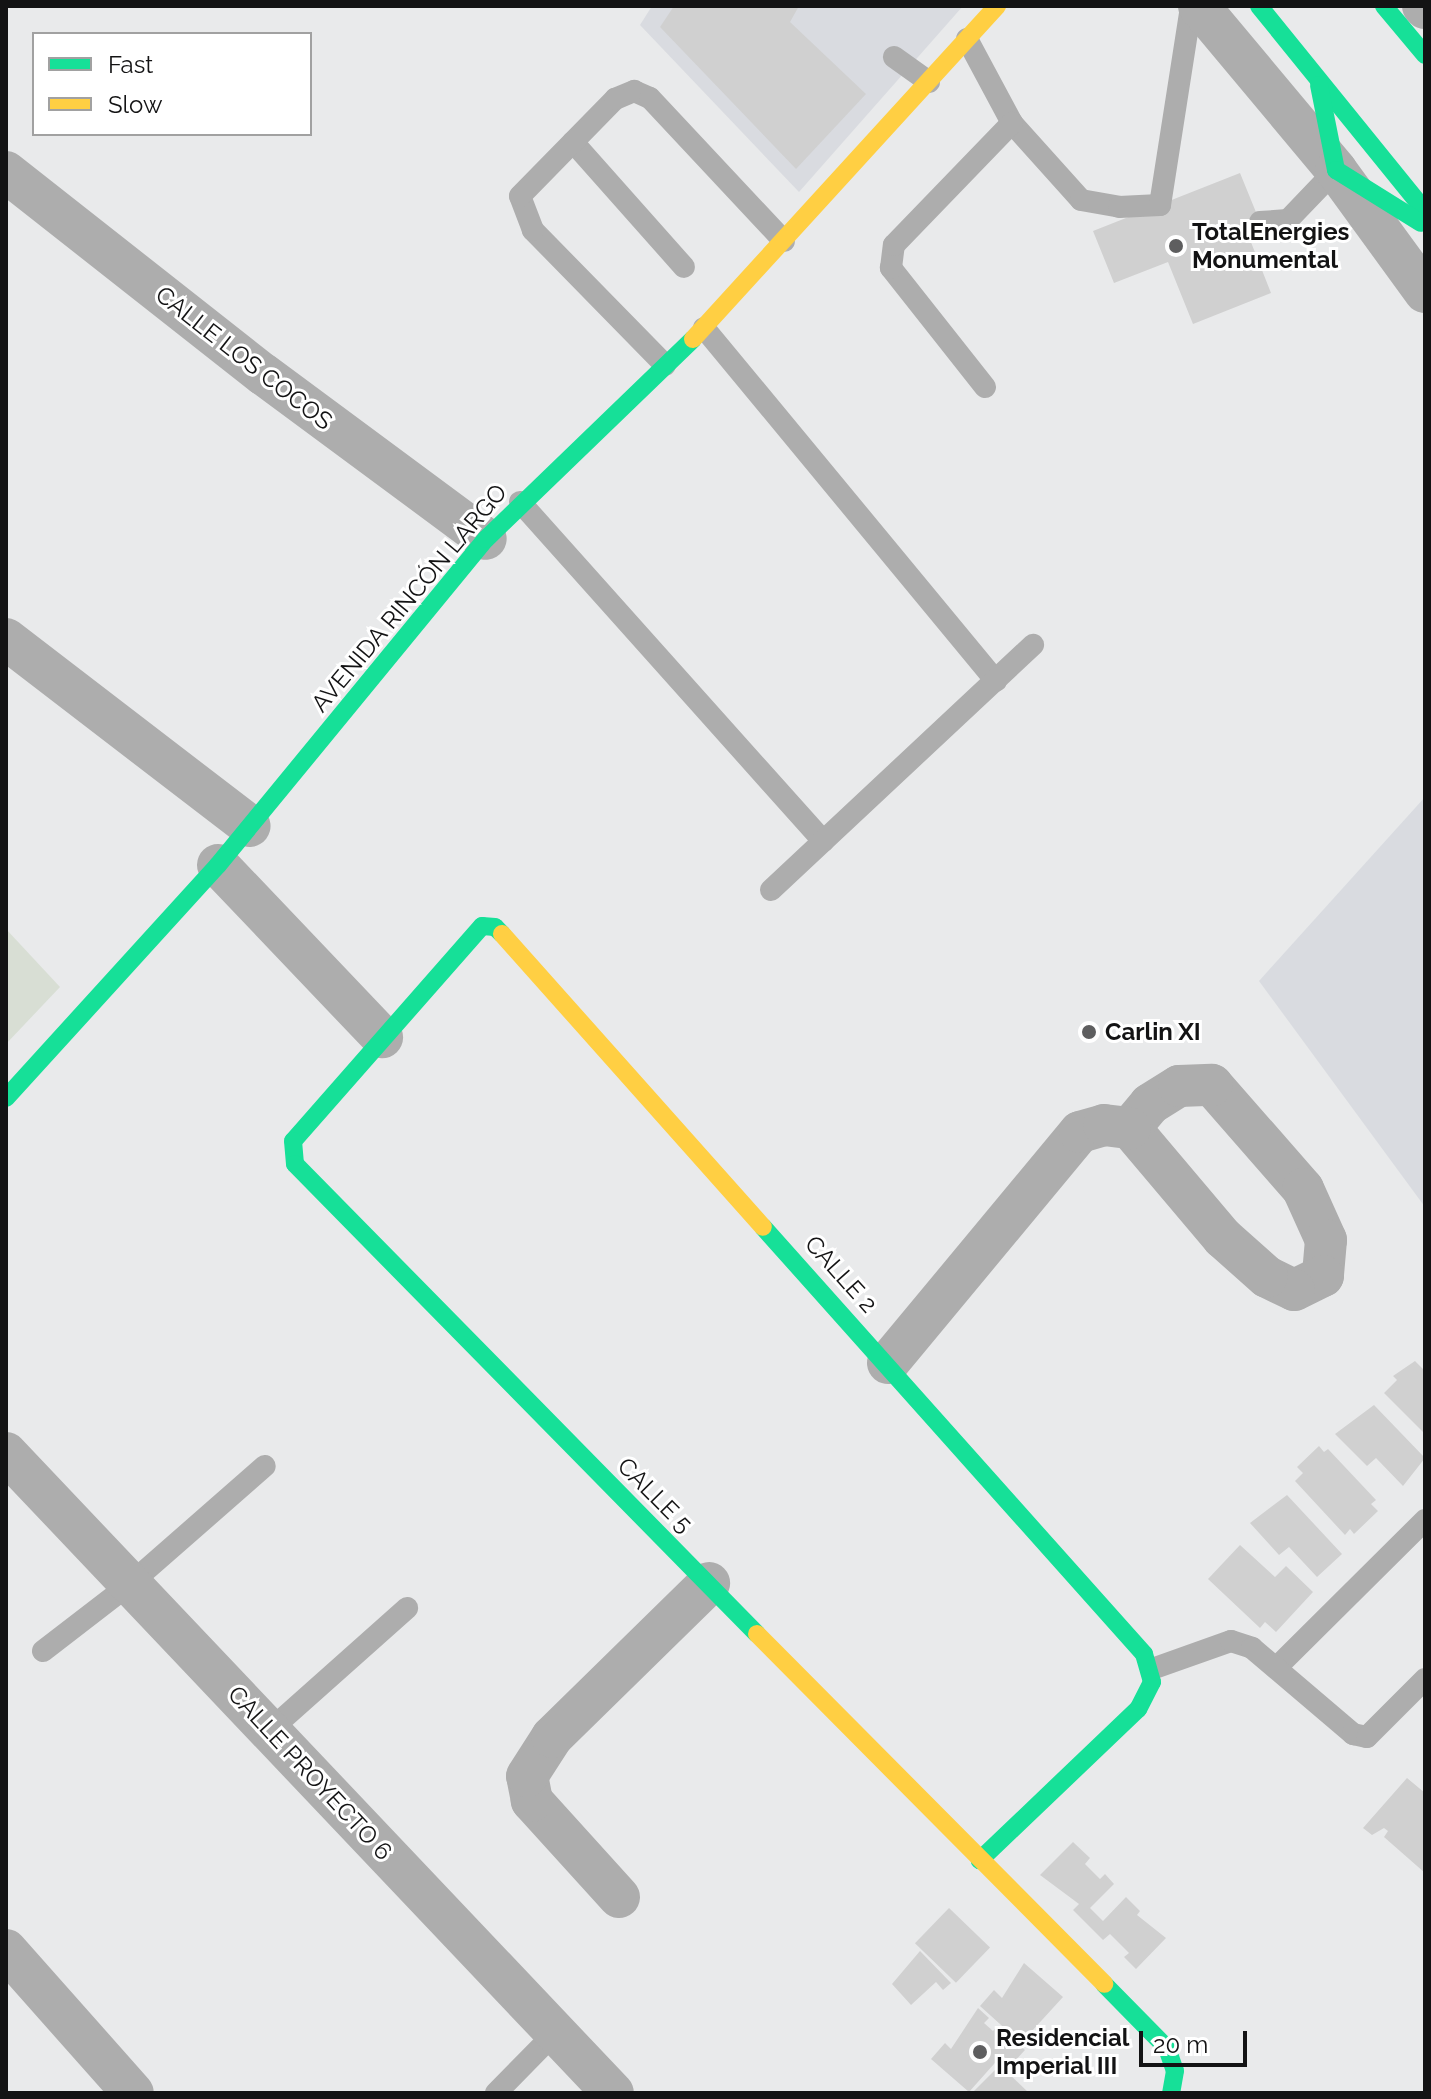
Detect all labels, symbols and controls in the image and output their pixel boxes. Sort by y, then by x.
legend [32,32,312,136]
text: Fast [108,50,153,79]
text: Slow [108,90,162,119]
place label: TotalEnergies Monumental [1192,218,1349,274]
marker: TotalEnergies Monumental [1167,237,1185,255]
street label: CALLE LOS COCOS [150,280,338,436]
street label: AVENIDA RINCÓN LARGO [305,478,513,718]
place label: Carlin XI [1105,1018,1201,1046]
marker: Carlin XI [1080,1023,1098,1041]
street label: CALLE 2 [799,1230,883,1318]
street label: CALLE 5 [611,1451,699,1539]
street label: CALLE PROYECTO 6 [222,1680,398,1866]
scale bar [1143,2015,1251,2065]
place label: Residencial Imperial III [996,2024,1129,2080]
text: 20 m [1153,2030,1208,2059]
marker: Residencial Imperial III [971,2043,989,2061]

